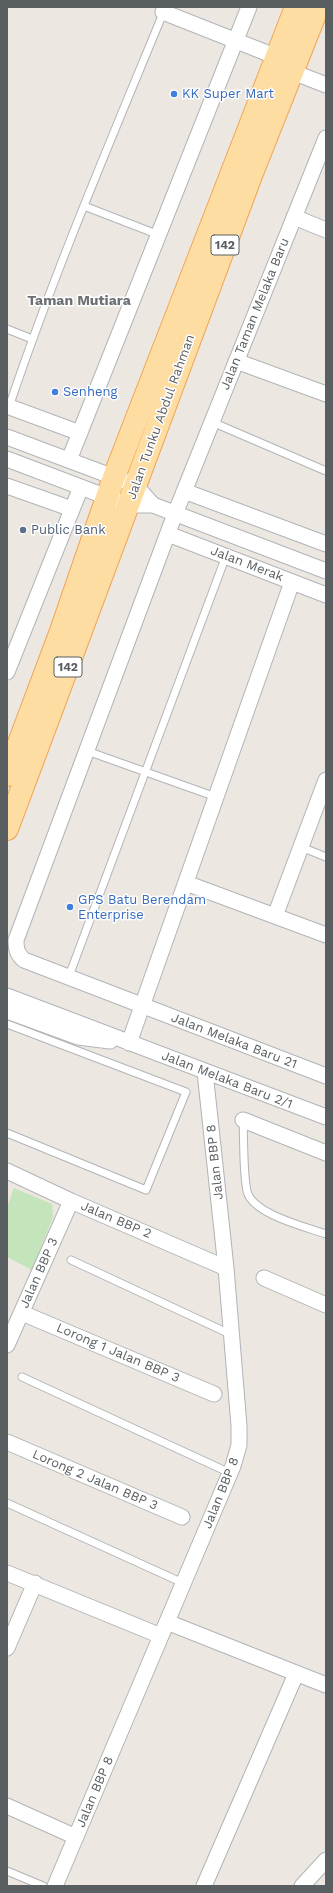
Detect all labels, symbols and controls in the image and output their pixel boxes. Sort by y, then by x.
place label: KK Super Mart [182,86,274,102]
marker: KK Super Mart [169,89,179,99]
road number: 142 [211,235,239,255]
street label: Jalan Taman Melaka Baru [217,236,293,392]
district label: Taman Mutiara [27,293,131,309]
street label: Jalan Tunku Abdul Rahman [124,332,198,502]
place label: Senheng [63,384,117,400]
marker: Senheng [50,387,60,397]
place label: Public Bank [31,522,106,538]
marker: Public Bank [18,525,28,535]
street label: Jalan Merak [208,543,286,585]
road number: 142 [54,657,82,677]
place label: GPS Batu Berendam Enterprise [78,892,206,923]
marker: GPS Batu Berendam Enterprise [65,902,75,912]
street label: Jalan Melaka Baru 21 [169,1010,299,1072]
street label: Jalan Melaka Baru 2/1 [159,1048,295,1112]
street label: Jalan BBP 8 [203,1124,227,1200]
street label: Jalan BBP 2 [78,1198,154,1242]
street label: Jalan BBP 3 [17,1235,61,1311]
street label: Lorong 1 Jalan BBP 3 [54,1320,182,1386]
street label: Lorong 2 Jalan BBP 3 [30,1446,160,1514]
street label: Jalan BBP 8 [200,1455,242,1531]
street label: Jalan BBP 8 [73,1754,117,1830]

